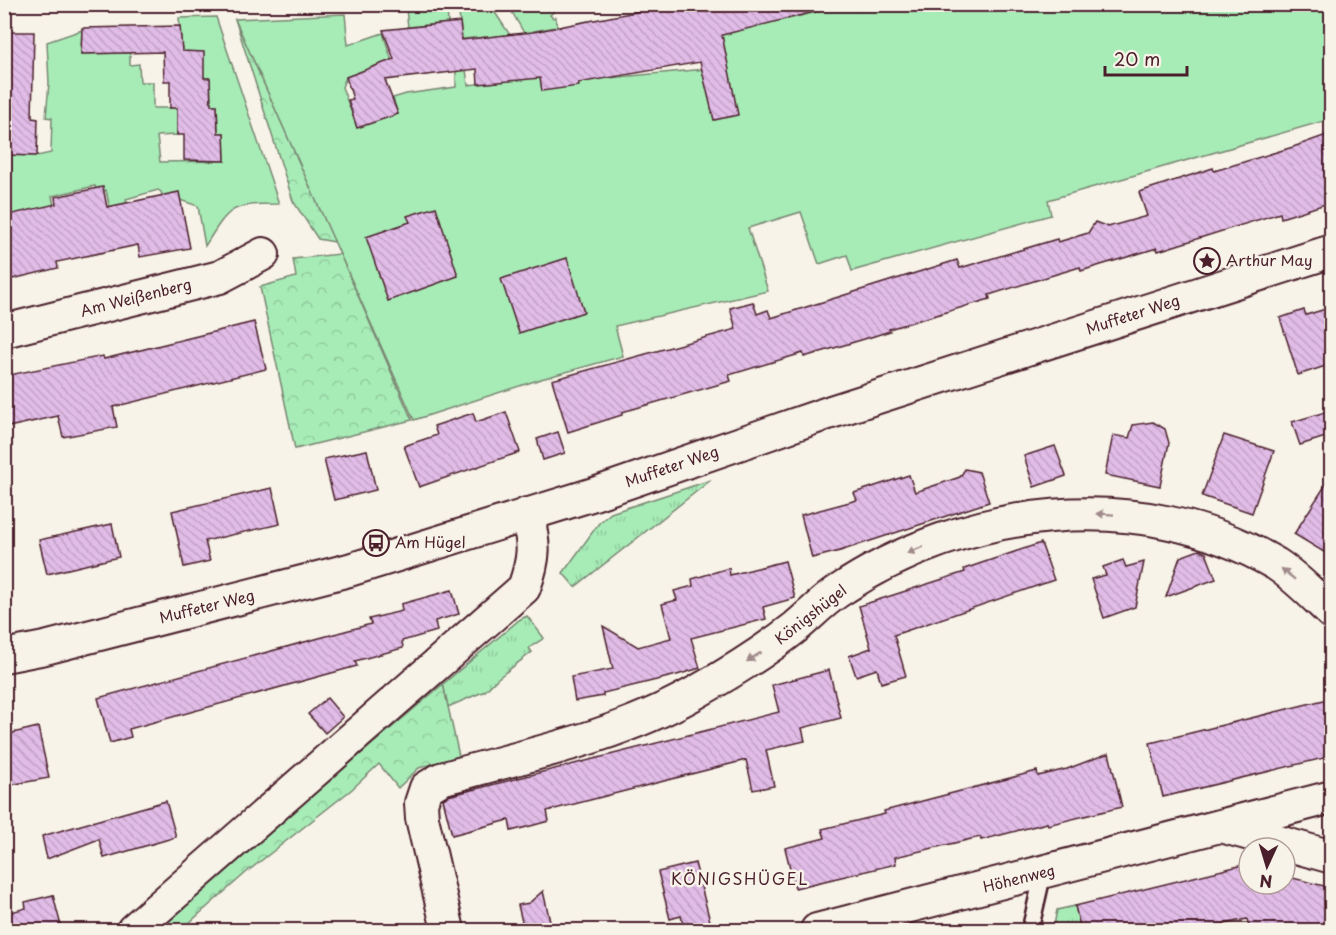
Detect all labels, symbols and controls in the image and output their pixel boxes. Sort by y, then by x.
scale bar [1105,39,1188,77]
text: 20 m [1114,45,1160,72]
place icon: Arthur May [1192,246,1222,276]
place label: Arthur May [1226,248,1313,271]
street label: Am Weißenberg [78,272,194,321]
street label: Muffeter Weg [1083,288,1182,340]
street label: Muffeter Weg [622,439,721,492]
one-way arrow [1096,509,1115,519]
bus stop icon: Am Hügel [361,528,391,558]
place label: Am Hügel [395,530,465,553]
one-way arrow [906,545,924,555]
one-way arrow [1280,567,1296,580]
street label: Königshügel [769,578,851,649]
street label: Muffeter Weg [157,583,257,628]
one-way arrow [746,652,762,663]
north arrow [1237,836,1297,896]
street label: Höhenweg [980,857,1057,898]
district label: KÖNIGSHÜGEL [671,866,809,890]
text: N [1259,870,1273,894]

